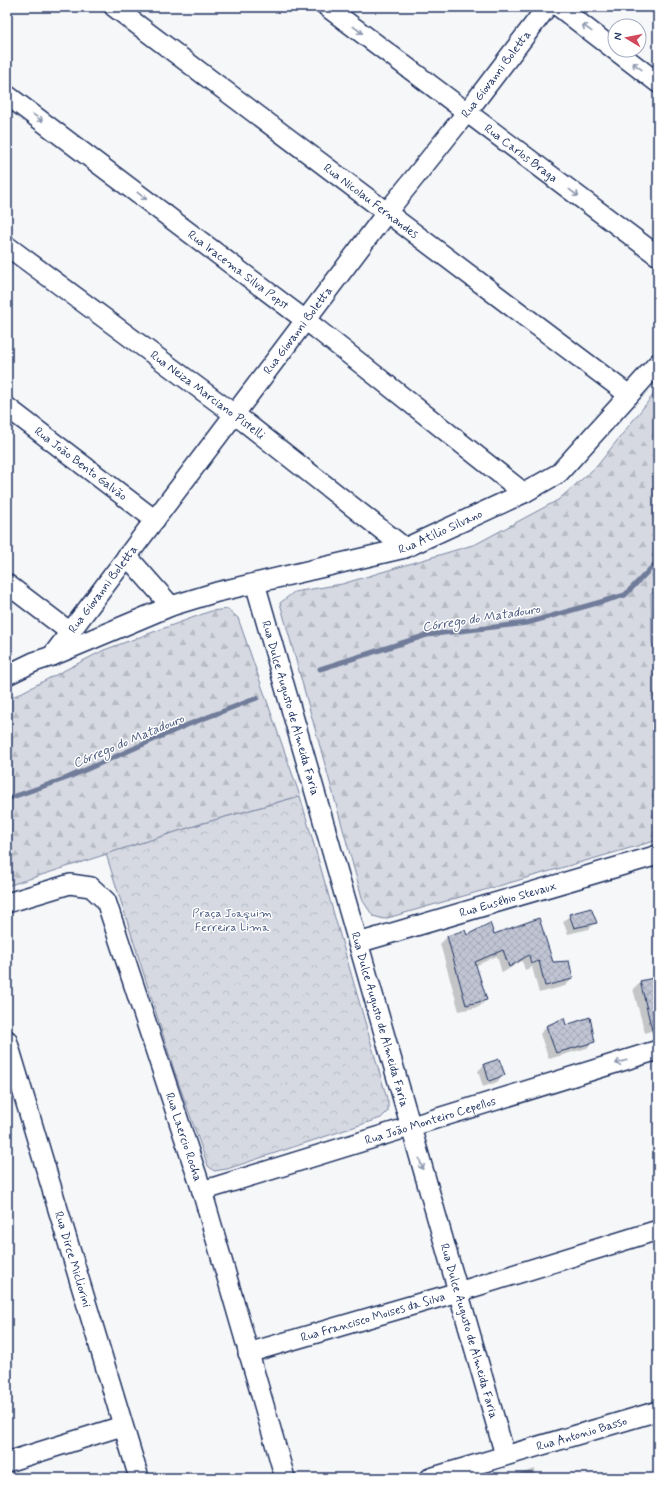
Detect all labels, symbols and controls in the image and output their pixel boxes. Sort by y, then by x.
north arrow [607,18,647,58]
one-way arrow [581,24,592,33]
one-way arrow [353,26,364,35]
street label: Rua Giovanni Boletta [458,28,535,122]
text: N [611,32,626,41]
one-way arrow [631,62,642,71]
one-way arrow [33,114,44,122]
street label: Rua Carlos Braga [481,121,561,187]
street label: Rua Nicolau Fernandes [320,160,422,243]
one-way arrow [568,188,579,197]
one-way arrow [136,192,147,201]
street label: Rua Iracema Silva Popst [184,227,292,314]
street label: Rua Giovanni Boletta [260,284,337,378]
street label: Rua Neiza Marciano Pistelli [147,348,268,444]
street label: Rua João Bento Galvão [31,424,130,505]
street label: Rua Atílio Silvano [397,506,485,558]
street label: Rua Giovanni Boletta [65,542,142,637]
water label: Córrego do Matadouro [421,601,542,637]
street label: Rua Dulce Augusto de Almeida Faria [257,619,323,798]
water label: Córrego do Matadouro [71,710,188,773]
street label: Rua Eusébio Stevaux [458,878,558,922]
park label: Praça Joaquim Ferreira Lima [192,906,272,936]
street label: Rua Dulce Augusto de Almeida Faria [346,930,412,1109]
one-way arrow [615,1058,627,1066]
street label: Rua Laercio Rocha [161,1091,205,1184]
street label: Rua João Monteiro Cepellos [363,1094,498,1149]
one-way arrow [418,1157,425,1170]
street label: Rua Dirce Micliorini [50,1209,94,1310]
street label: Rua Dulce Augusto de Almeida Faria [436,1242,501,1420]
street label: Rua Francisco Moises da Silva [299,1289,447,1346]
street label: Rua Antonio Basso [535,1414,629,1455]

